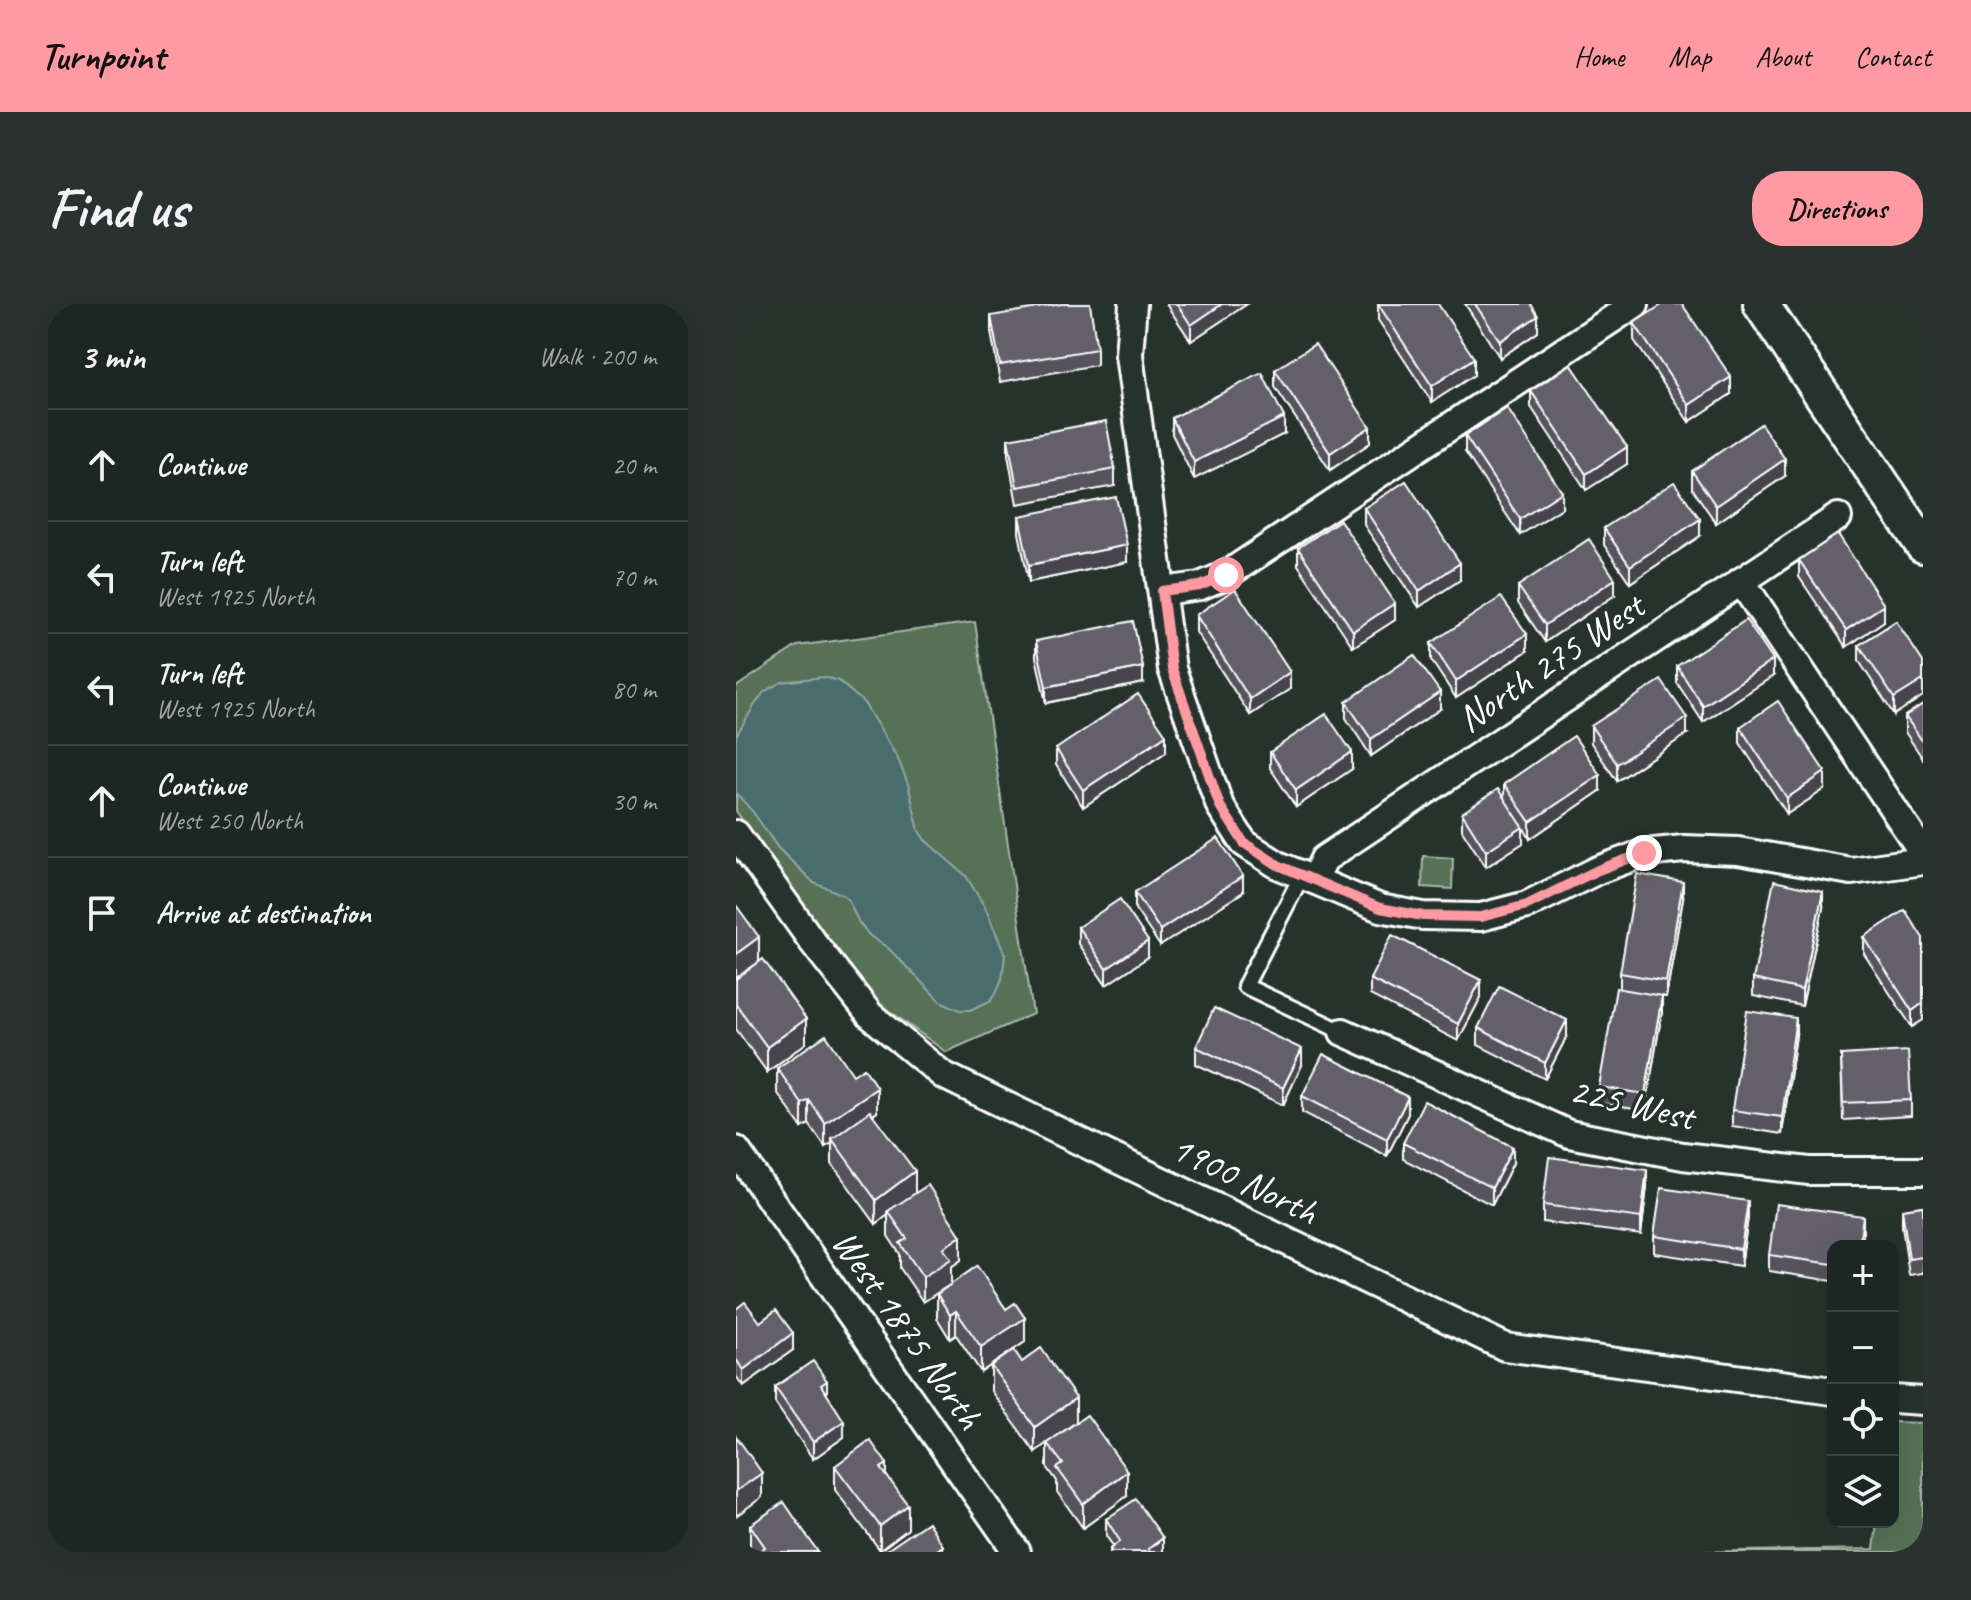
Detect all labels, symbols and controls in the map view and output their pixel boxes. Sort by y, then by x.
text: Turnpoint [40,33,165,80]
text: Home [1574,39,1624,74]
text: Map [1668,39,1711,74]
text: About [1755,39,1811,74]
text: Contact [1855,39,1931,74]
button: Directions [1752,171,1923,246]
text: Find us [48,173,188,244]
text: 3 min [80,335,145,378]
text: Walk · 200 m [539,340,656,373]
icon: ahead [80,443,124,487]
text: Continue [156,446,246,484]
text: 20 m [612,449,656,482]
text: Turn left [156,542,243,580]
icon: left [80,555,124,599]
route start [1208,557,1244,593]
text: 70 m [612,561,656,594]
text: West 1925 North [156,580,315,613]
street label: North 275 West [1448,581,1655,742]
text: Turn left [156,654,243,692]
icon: left [80,667,124,711]
text: 80 m [612,673,656,706]
text: West 1925 North [156,692,315,725]
text: Continue [156,766,246,804]
icon: ahead [80,779,124,823]
text: 30 m [612,785,656,818]
text: West 250 North [156,804,303,837]
route end [1626,835,1662,871]
icon: arrive [80,891,124,935]
text: Arrive at destination [156,894,371,932]
street label: 225 West [1565,1066,1702,1141]
street label: 1900 North [1164,1124,1326,1235]
street label: West 1875 North [822,1221,994,1438]
map controls [1827,1240,1899,1528]
button: + [1827,1240,1899,1312]
button: − [1827,1312,1899,1384]
button: locate [1827,1384,1899,1456]
button: layers [1827,1456,1899,1528]

